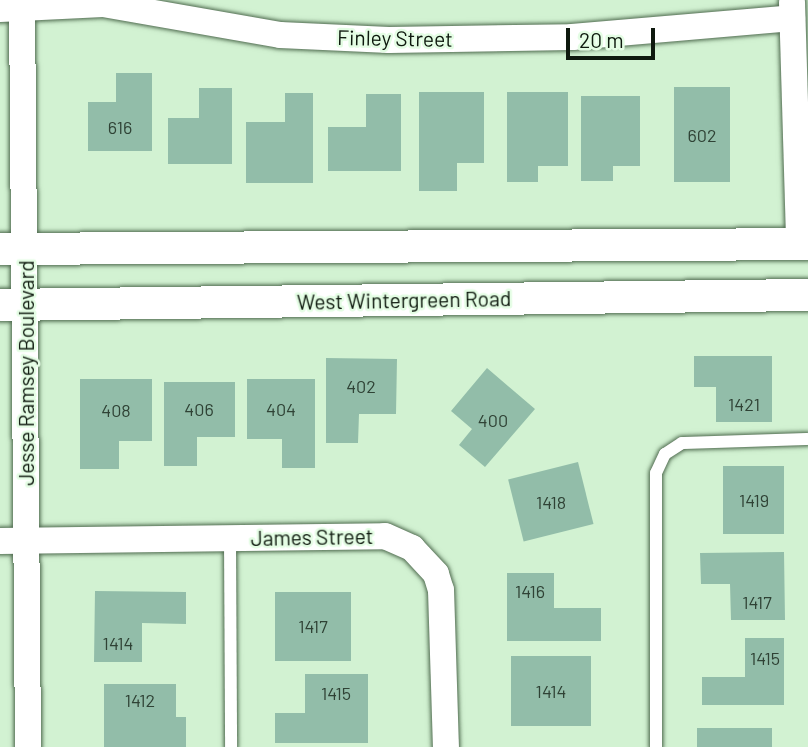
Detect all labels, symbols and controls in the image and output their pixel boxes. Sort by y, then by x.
scale bar [570,14,659,58]
street label: Finley Street [337,24,453,52]
text: 20 m [579,27,624,52]
house number: 616 [108,116,132,138]
house number: 602 [687,124,717,146]
street label: Jesse Ramsey Boulevard [13,260,39,486]
street label: West Wintergreen Road [297,286,511,314]
house number: 402 [346,375,376,397]
house number: 1421 [728,393,760,415]
house number: 406 [184,398,214,420]
house number: 404 [266,398,296,420]
house number: 408 [101,399,131,421]
house number: 400 [478,409,508,431]
house number: 1419 [739,489,769,511]
house number: 1418 [536,491,566,513]
street label: James Street [250,523,374,551]
house number: 1416 [515,580,545,602]
house number: 1417 [742,591,772,613]
house number: 1417 [298,615,328,637]
house number: 1414 [103,632,133,654]
house number: 1415 [750,647,780,669]
house number: 1414 [536,680,566,702]
house number: 1415 [321,682,351,704]
house number: 1412 [125,689,155,711]

